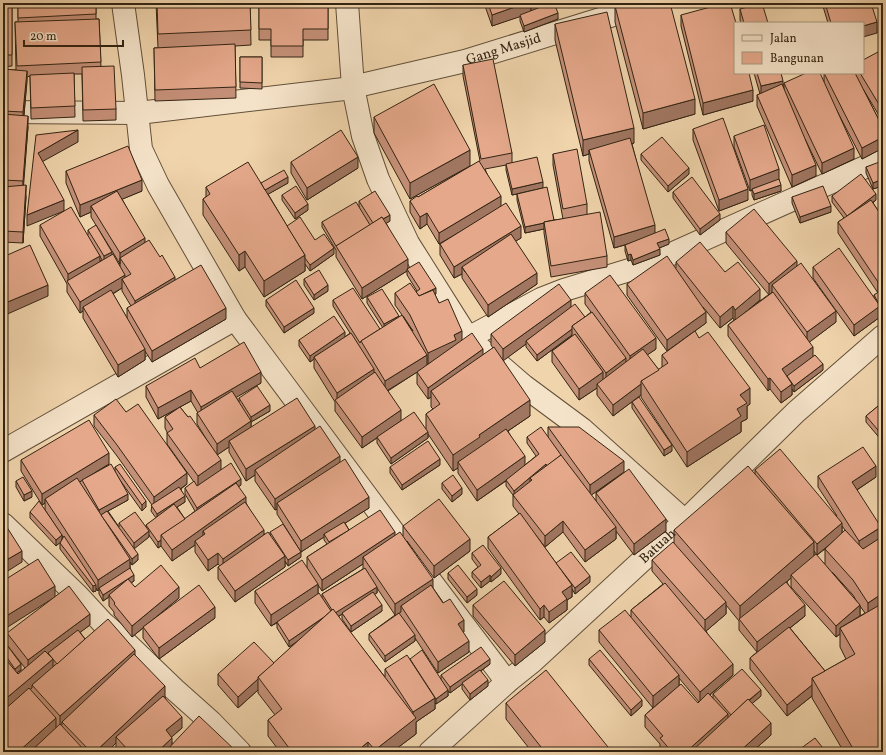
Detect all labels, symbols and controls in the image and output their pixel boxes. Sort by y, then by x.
scale bar [24,22,123,48]
legend [734,22,864,74]
street label: Gang Masjid [464,28,544,70]
text: 20 m [30,29,57,45]
text: Jalan [770,31,797,47]
text: Bangunan [770,51,824,67]
street label: Batuah [635,524,680,568]

